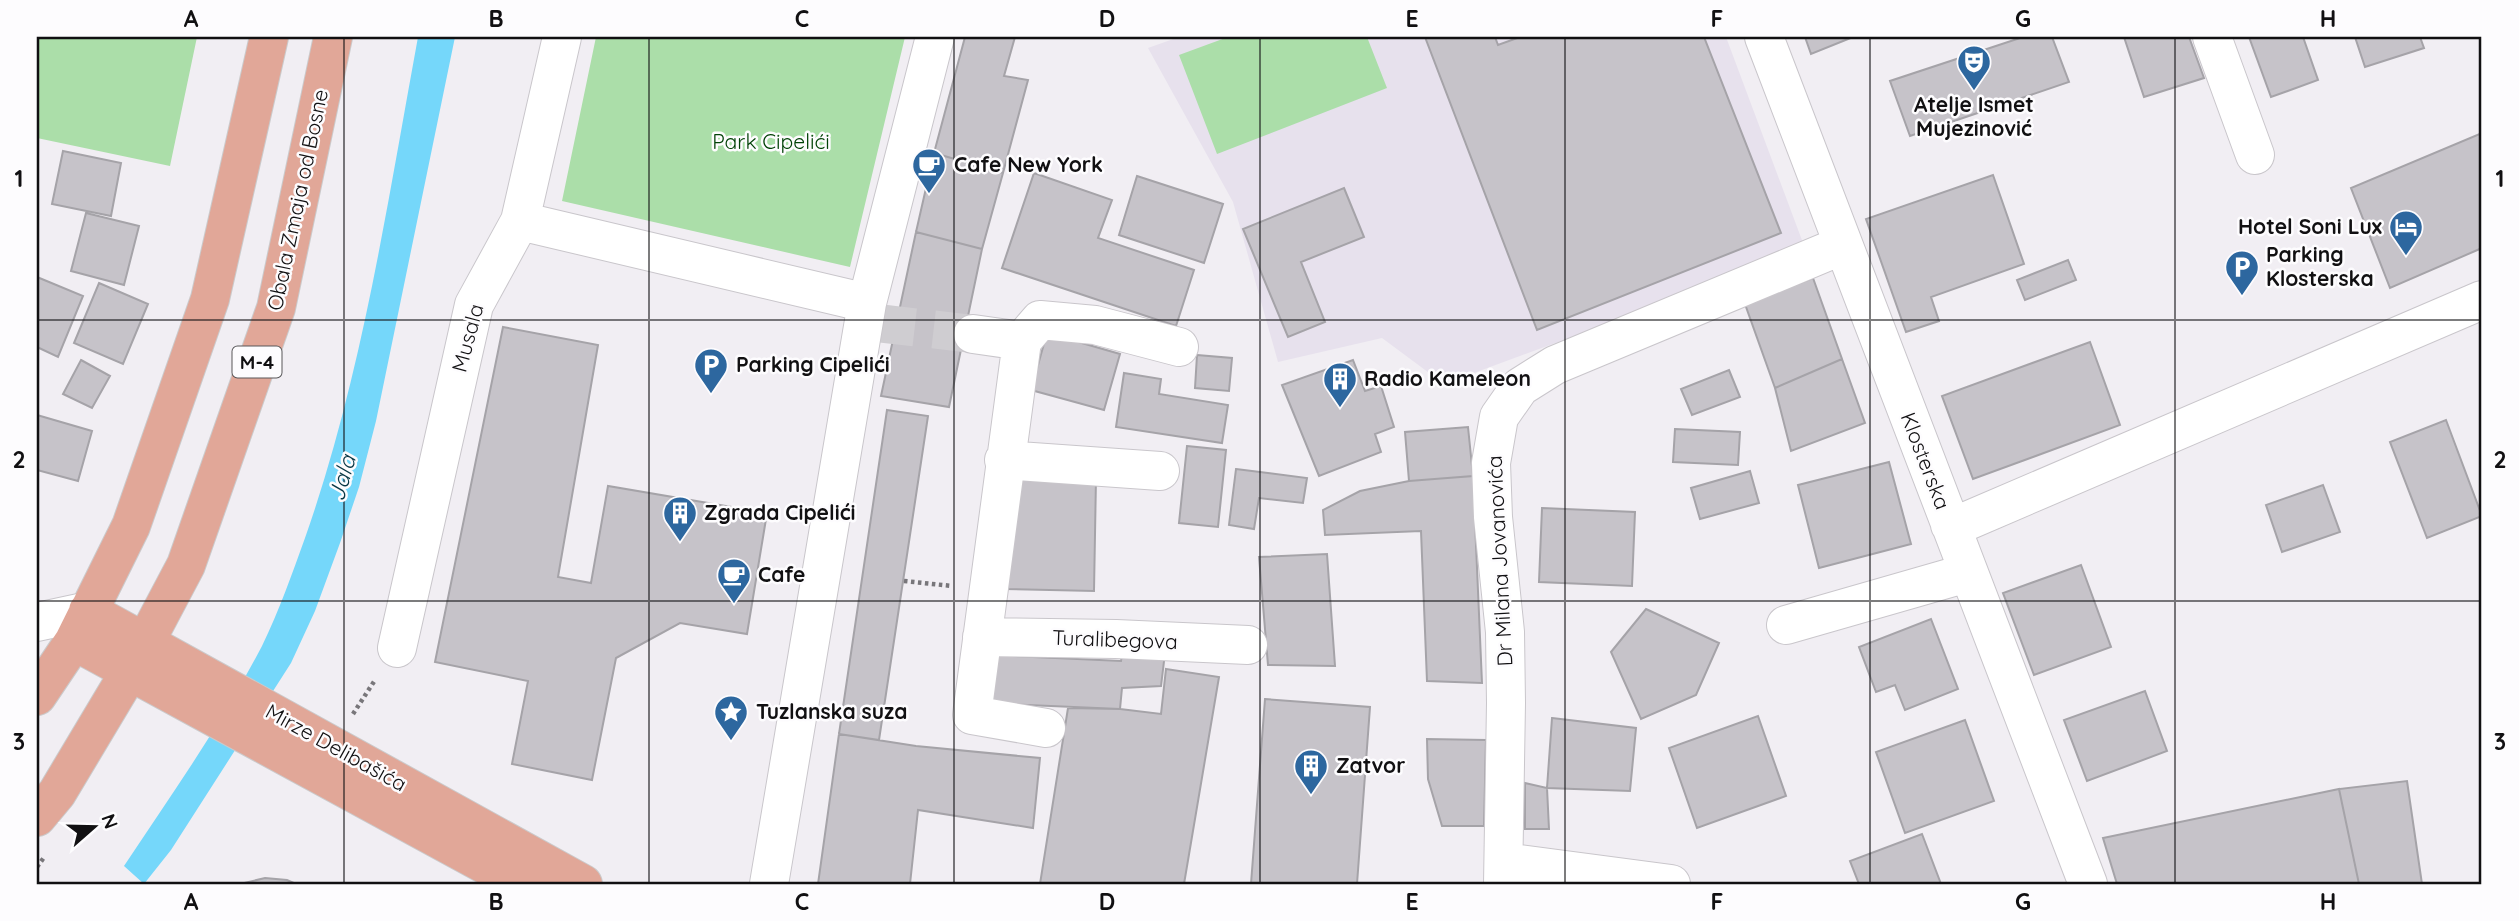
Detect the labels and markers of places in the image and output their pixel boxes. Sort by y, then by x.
theatre icon: Atelje Ismet Mujezinović [1955,43,1993,92]
place label: Atelje Ismet Mujezinović [1914,91,2034,141]
cafe icon: Cafe New York [910,146,948,195]
place label: Cafe New York [954,151,1103,177]
hotel icon: Hotel Soni Lux [2387,208,2425,257]
place label: Hotel Soni Lux [2238,213,2382,239]
place label: Parking Klosterska [2266,241,2374,291]
parking icon: Parking Klosterska [2223,248,2261,297]
parking icon: Parking Cipelići [692,346,730,395]
place label: Parking Cipelići [736,351,890,377]
building icon: Radio Kameleon [1321,360,1359,409]
place label: Radio Kameleon [1364,365,1531,391]
building icon: Zgrada Cipelići [661,494,699,543]
place label: Zgrada Cipelići [704,499,856,525]
cafe icon: Cafe [715,556,753,605]
place label: Cafe [758,561,805,587]
place icon: Tuzlanska suza [712,693,750,742]
place label: Tuzlanska suza [756,698,907,724]
building icon: Zatvor [1292,747,1330,796]
place label: Zatvor [1336,752,1405,778]

